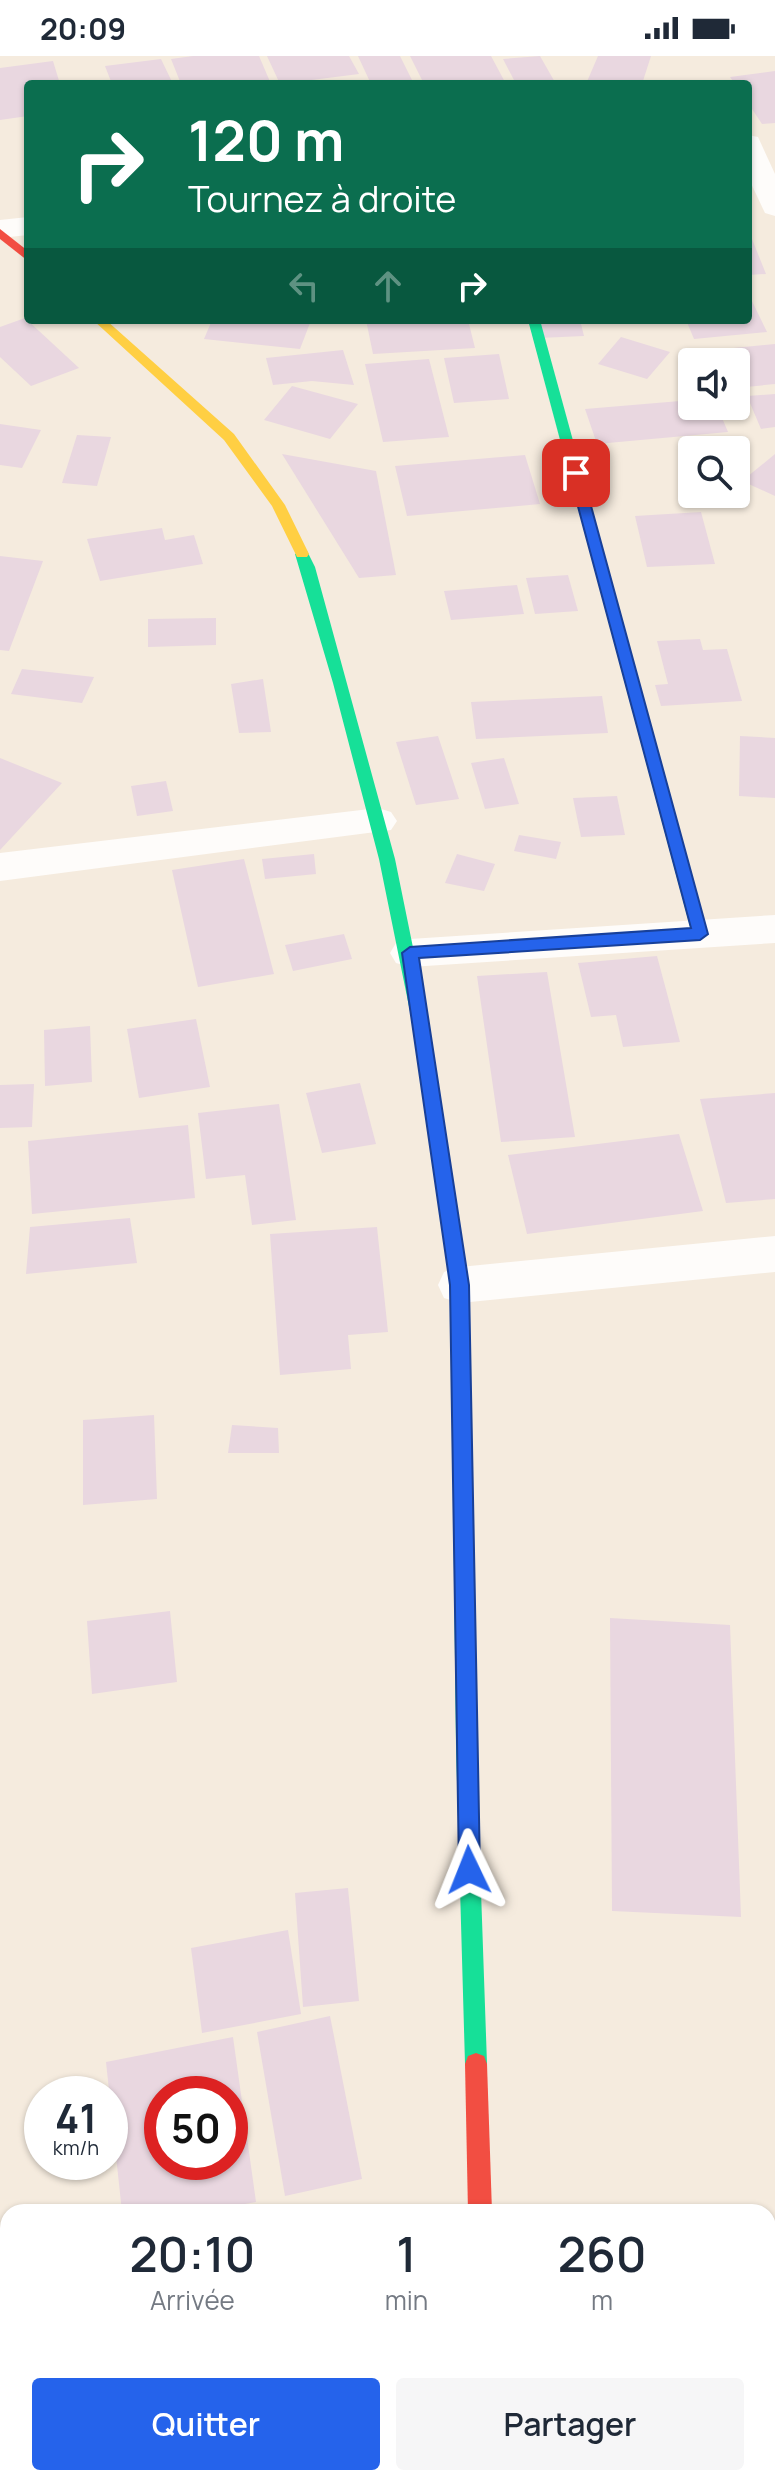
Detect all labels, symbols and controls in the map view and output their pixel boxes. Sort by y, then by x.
text: 20:09 [40,8,126,49]
text: 120 m [188,101,344,178]
icon: right [56,112,160,216]
text: Tournez à droite [188,174,456,223]
icon: left [282,264,326,308]
icon: ahead [366,264,410,308]
icon: right [450,264,494,308]
map controls [678,348,750,508]
button: sound [678,348,750,420]
button: search [678,436,750,508]
pin [542,439,610,507]
icon: arrive [554,451,598,495]
position arrow [427,1828,511,1912]
speed limit sign: 50 [144,2076,248,2180]
text: 41 [55,2090,97,2145]
text: km/h [53,2134,99,2161]
text: 20:10 [129,2221,255,2286]
text: 1 [396,2221,417,2286]
text: 260 [558,2221,647,2286]
text: Arrivée [150,2282,235,2318]
text: min [385,2282,428,2318]
text: m [591,2282,613,2318]
button: Quitter [32,2378,380,2470]
button: Partager [396,2378,744,2470]

